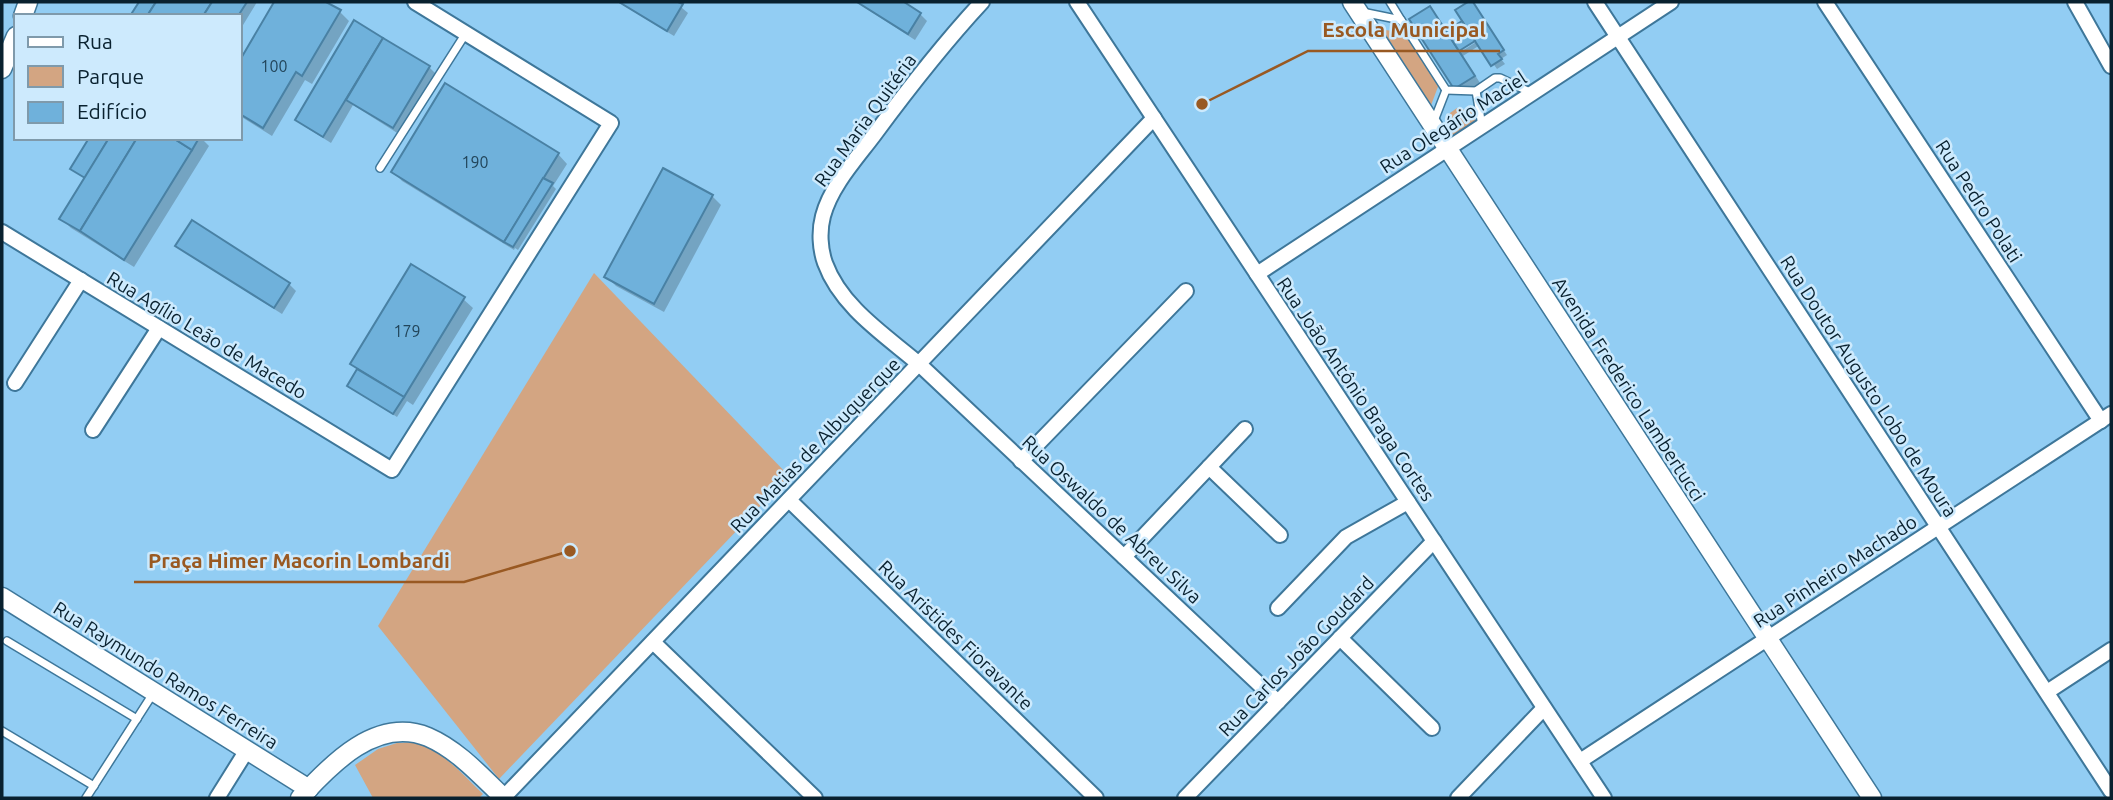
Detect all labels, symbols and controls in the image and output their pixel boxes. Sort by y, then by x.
callout: Escola Municipal [1308,9,1500,51]
legend [14,14,242,140]
text: Escola Municipal [1322,17,1486,41]
text: Rua [77,29,113,53]
street label: Rua Maria Quitéria [809,49,921,191]
house number: 100 [260,57,288,75]
text: Parque [77,64,144,88]
street label: Rua Olegário Maciel [1376,66,1530,178]
text: Edifício [77,99,147,123]
street label: Rua Pedro Polati [1931,136,2027,266]
house number: 190 [461,153,489,171]
street label: Rua Doutor Augusto Lobo de Moura [1776,251,1962,521]
street label: Rua Agílio Leão de Macedo [103,267,311,403]
street label: Rua João Antônio Braga Cortes [1273,273,1439,505]
street label: Avenida Frederico Lambertucci [1548,273,1710,505]
house number: 179 [393,322,421,340]
street label: Rua Matias de Albuquerque [726,353,904,537]
street label: Rua Oswaldo de Abreu Silva [1018,430,1206,608]
street label: Rua Pinheiro Machado [1749,510,1921,632]
callout: Praça Himer Macorin Lombardi [134,540,464,582]
text: Praça Himer Macorin Lombardi [148,548,450,572]
street label: Rua Aristides Fioravante [874,556,1038,714]
street label: Rua Carlos João Goudard [1214,572,1378,740]
street label: Rua Raymundo Ramos Ferreira [50,597,282,753]

